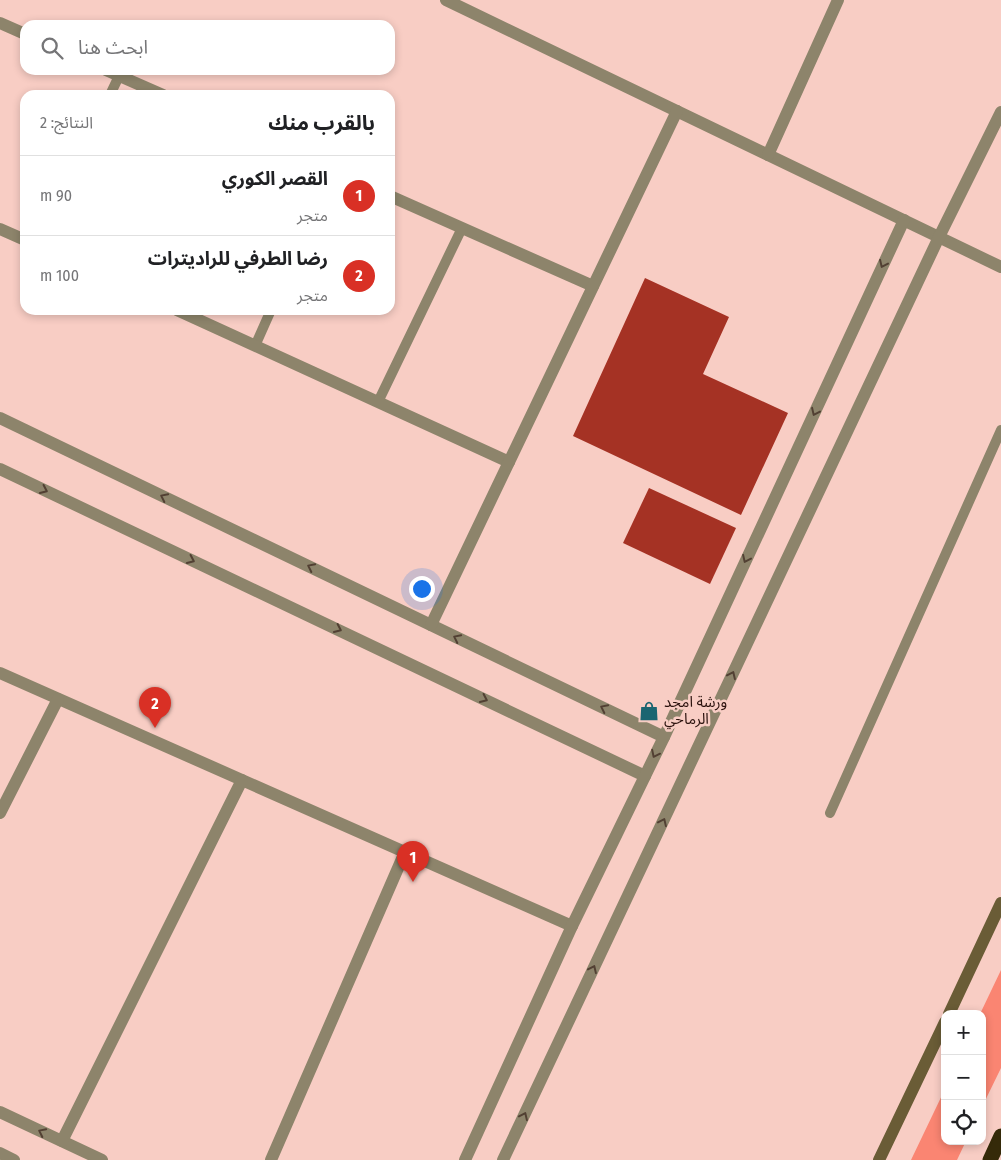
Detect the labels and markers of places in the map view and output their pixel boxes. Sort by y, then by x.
pin: 2 [139,687,171,728]
place label: ورشة امجد الرماحي [664,693,727,730]
shop icon: ورشة امجد الرماحي [638,700,660,722]
pin: 1 [397,841,429,882]

